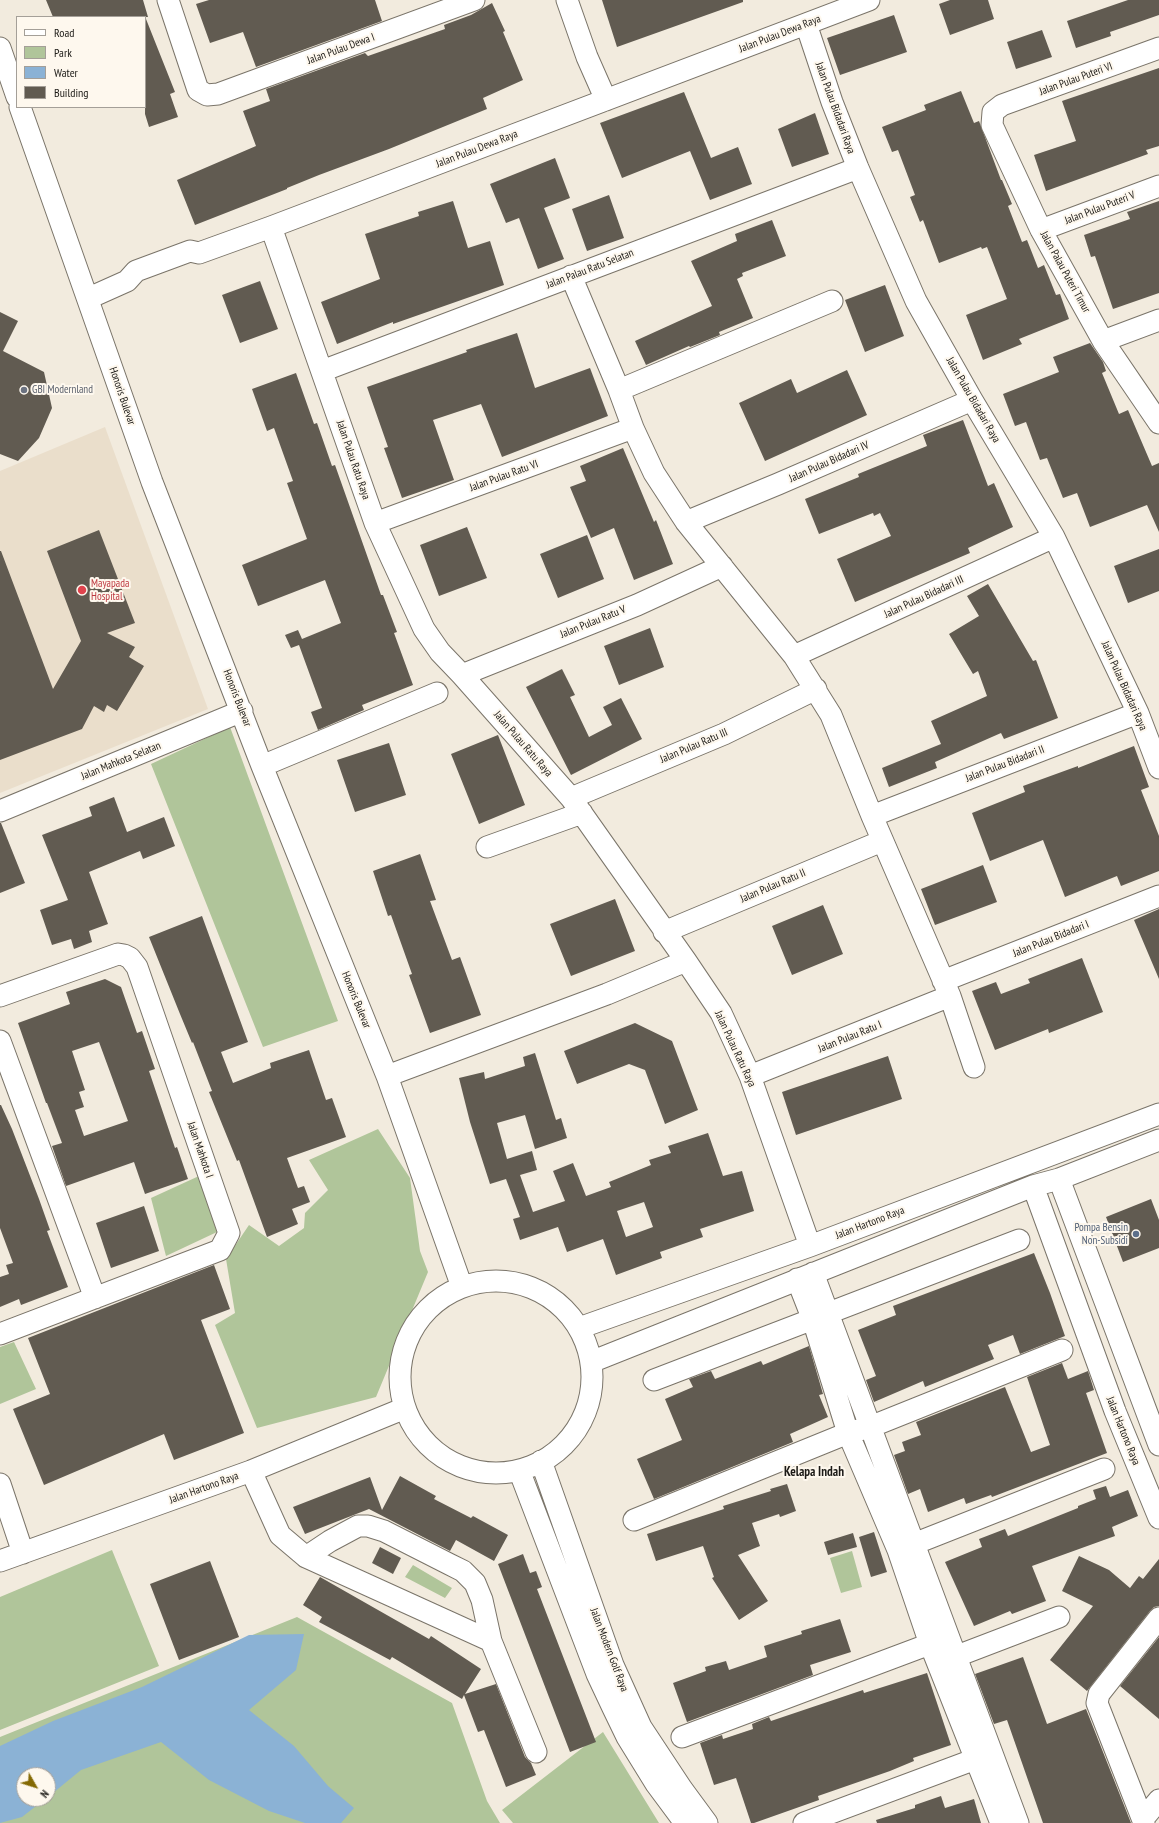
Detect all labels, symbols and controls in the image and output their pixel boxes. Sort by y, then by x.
street label: Jalan Pulau Dewa Raya [737,12,823,56]
legend [16,16,146,108]
text: Road [54,25,74,40]
street label: Jalan Pulau Dewa I [306,31,376,67]
text: Park [54,45,72,60]
street label: Jalan Pulau Bidadari Raya [812,60,858,156]
street label: Jalan Pulau Puteri VI [1038,60,1114,98]
text: Water [54,65,78,80]
text: Building [54,85,89,100]
street label: Jalan Pulau Dewa Raya [434,127,520,171]
street label: Jalan Pulau Puteri V [1063,189,1137,227]
street label: Jalan Palau Puteri Timur [1037,229,1093,315]
street label: Jalan Palau Ratu Selatan [544,246,636,292]
street label: Jalan Pulau Bidadari Raya [943,355,1003,445]
street label: Honoris Bulevar [106,365,138,427]
place label: GBI Modernland [32,383,93,397]
marker: GBI Modernland [19,385,29,395]
street label: Jalan Pulau Ratu Raya [333,419,373,501]
street label: Jalan Pulau Bidadari IV [787,438,871,486]
street label: Jalan Pulau Ratu VI [468,457,540,495]
street label: Jalan Pulau Bidadari III [882,573,966,621]
place label: Mayapada Hospital [91,577,129,603]
marker: Mayapada Hospital [76,584,88,596]
street label: Jalan Pulau Ratu V [558,603,628,641]
street label: Jalan Pulau Bidadari Raya [1098,639,1150,733]
street label: Honoris Bulevar [220,668,254,728]
street label: Jalan Pulau Ratu Raya [491,708,555,780]
street label: Jalan Pulau Ratu III [658,726,730,766]
street label: Jalan Mahkota Selatan [79,739,163,783]
street label: Jalan Pulau Bidadari II [964,743,1046,785]
street label: Jalan Pulau Ratu II [738,866,808,906]
street label: Jalan Pulau Bidadari I [1011,918,1091,960]
street label: Honoris Bulevar [339,970,373,1030]
street label: Jalan Pulau Ratu Raya [712,1009,758,1089]
street label: Jalan Pulau Ratu I [816,1018,884,1056]
street label: Jalan Mahkota I [184,1120,216,1180]
street label: Jalan Hartono Raya [834,1204,906,1242]
place label: Pompa Bensin Non-Subsidi [1074,1221,1128,1247]
marker: Pompa Bensin Non-Subsidi [1131,1229,1141,1239]
street label: Jalan Hartono Raya [1103,1395,1143,1467]
district label: Kelapa Indah [784,1464,844,1480]
street label: Jalan Hartono Raya [168,1469,240,1507]
street label: Jalan Modern Golf Raya [587,1606,631,1694]
north arrow [16,1767,56,1807]
text: N [37,1787,52,1801]

